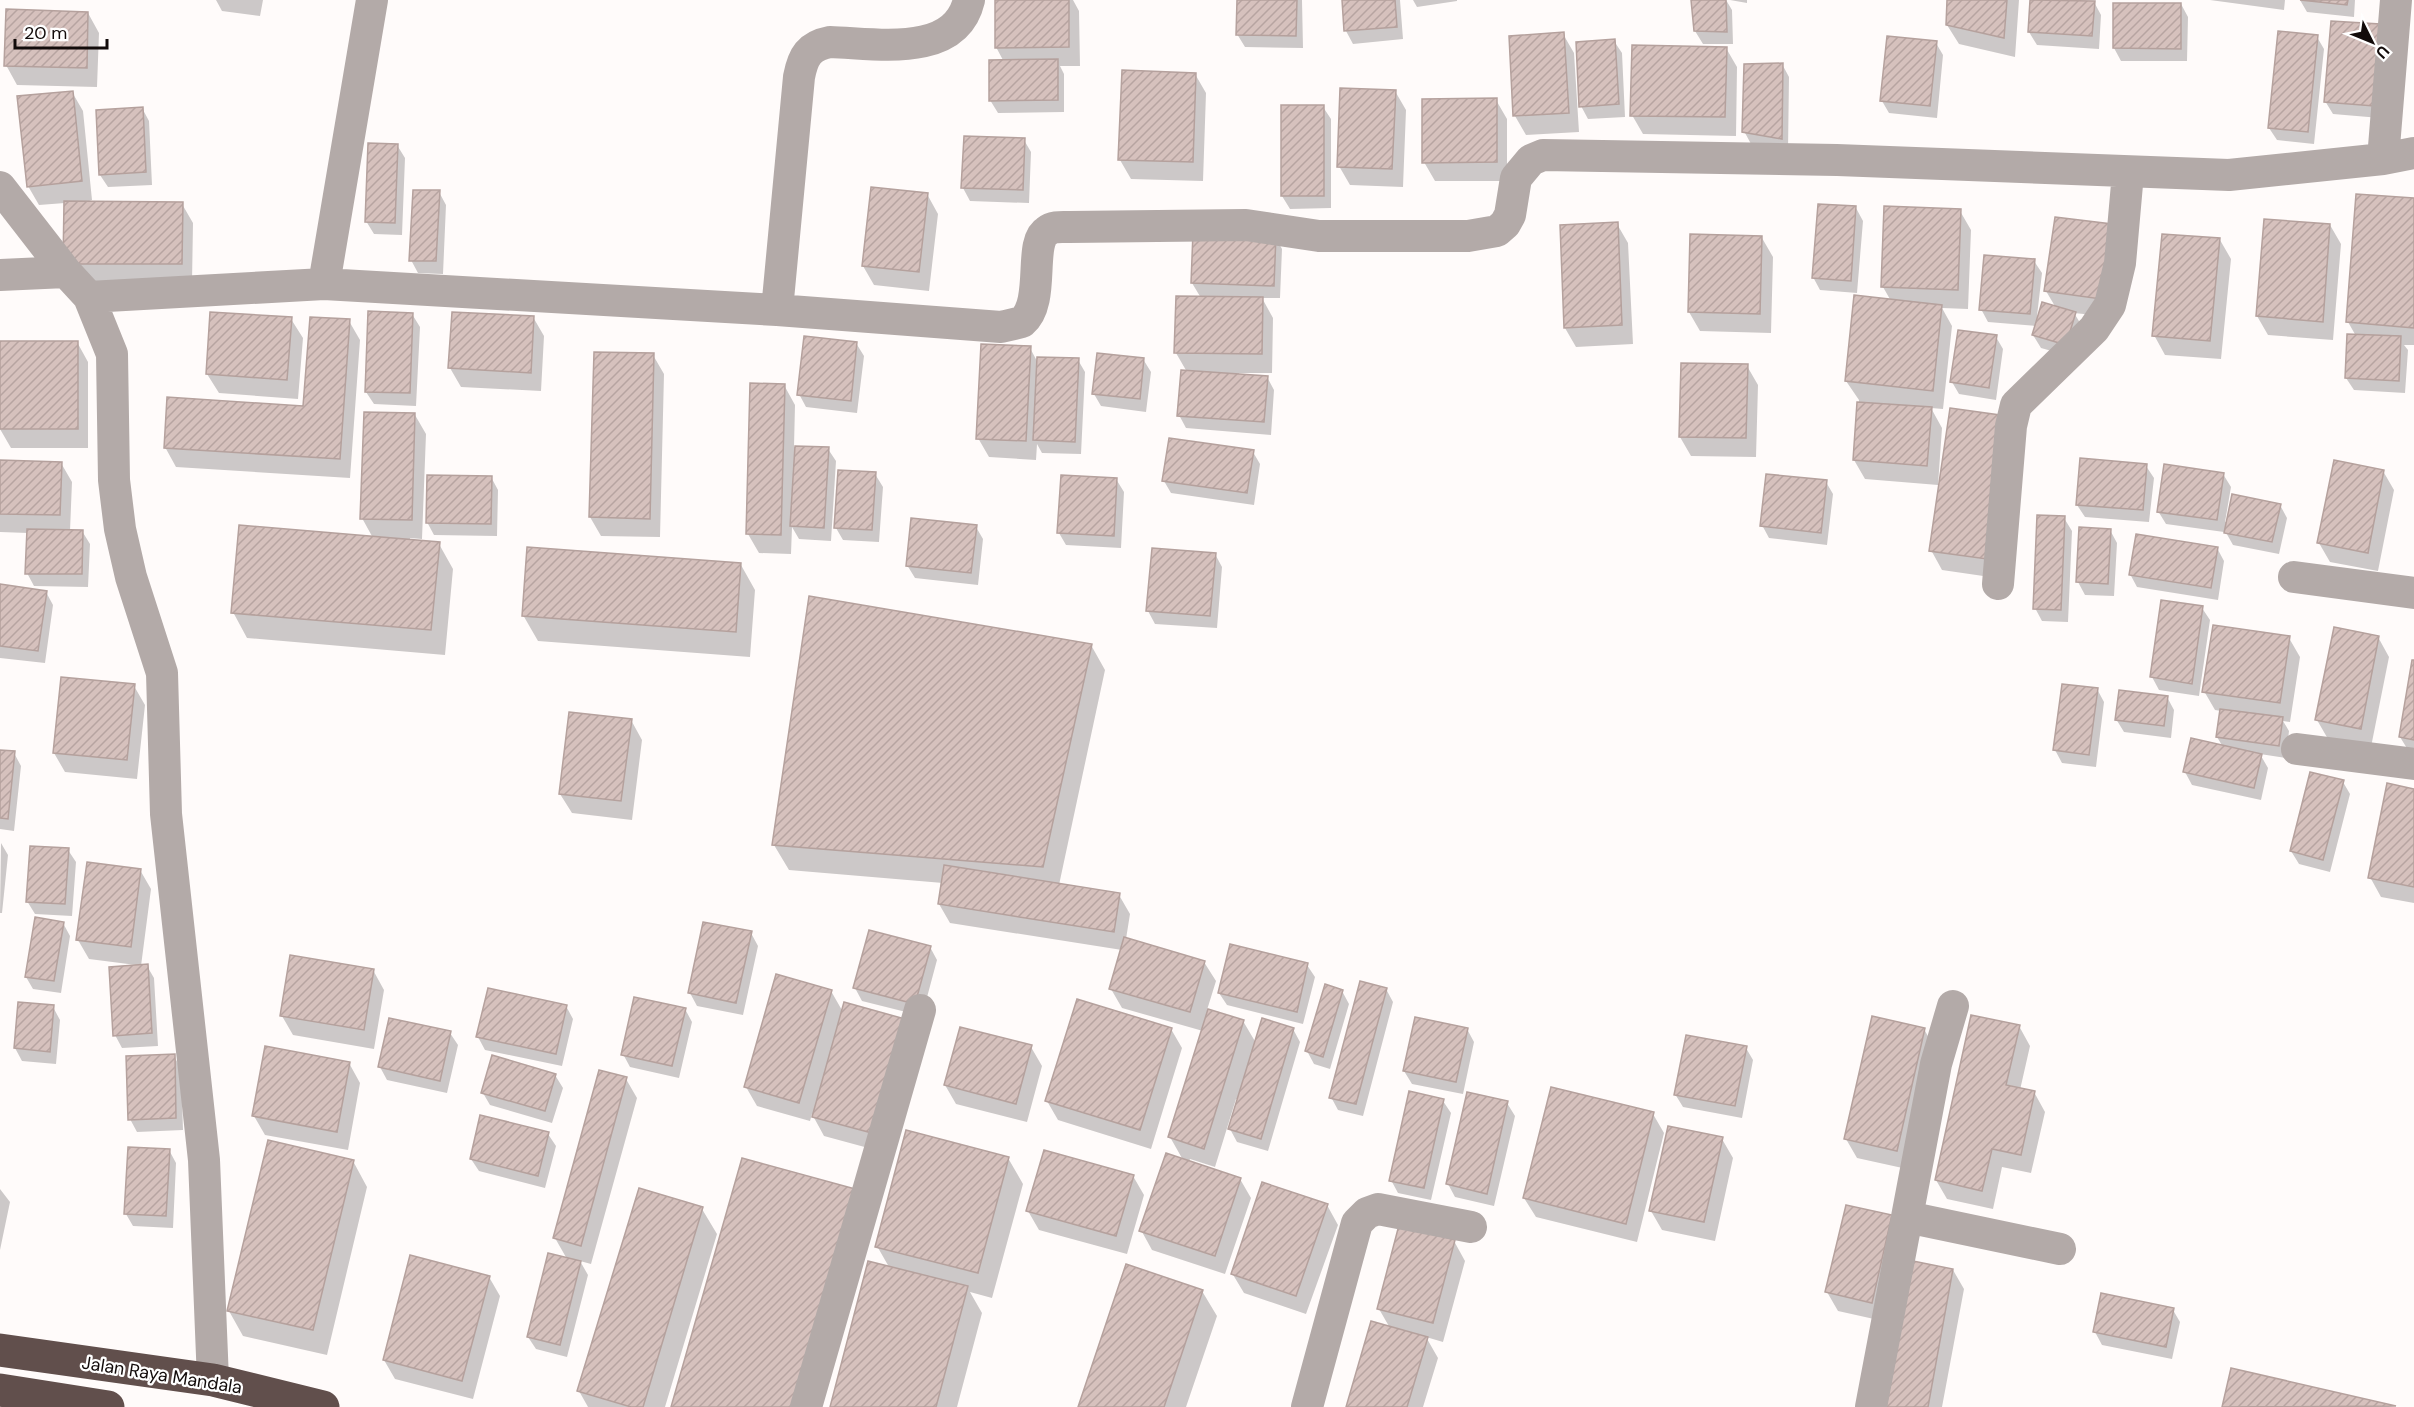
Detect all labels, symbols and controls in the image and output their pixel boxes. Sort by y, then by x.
scale bar [15,12,106,50]
north arrow [2342,12,2402,72]
text: 20 m [24,21,67,45]
text: U [2371,41,2394,63]
street label: Jalan Raya Mandala [80,1350,244,1400]

